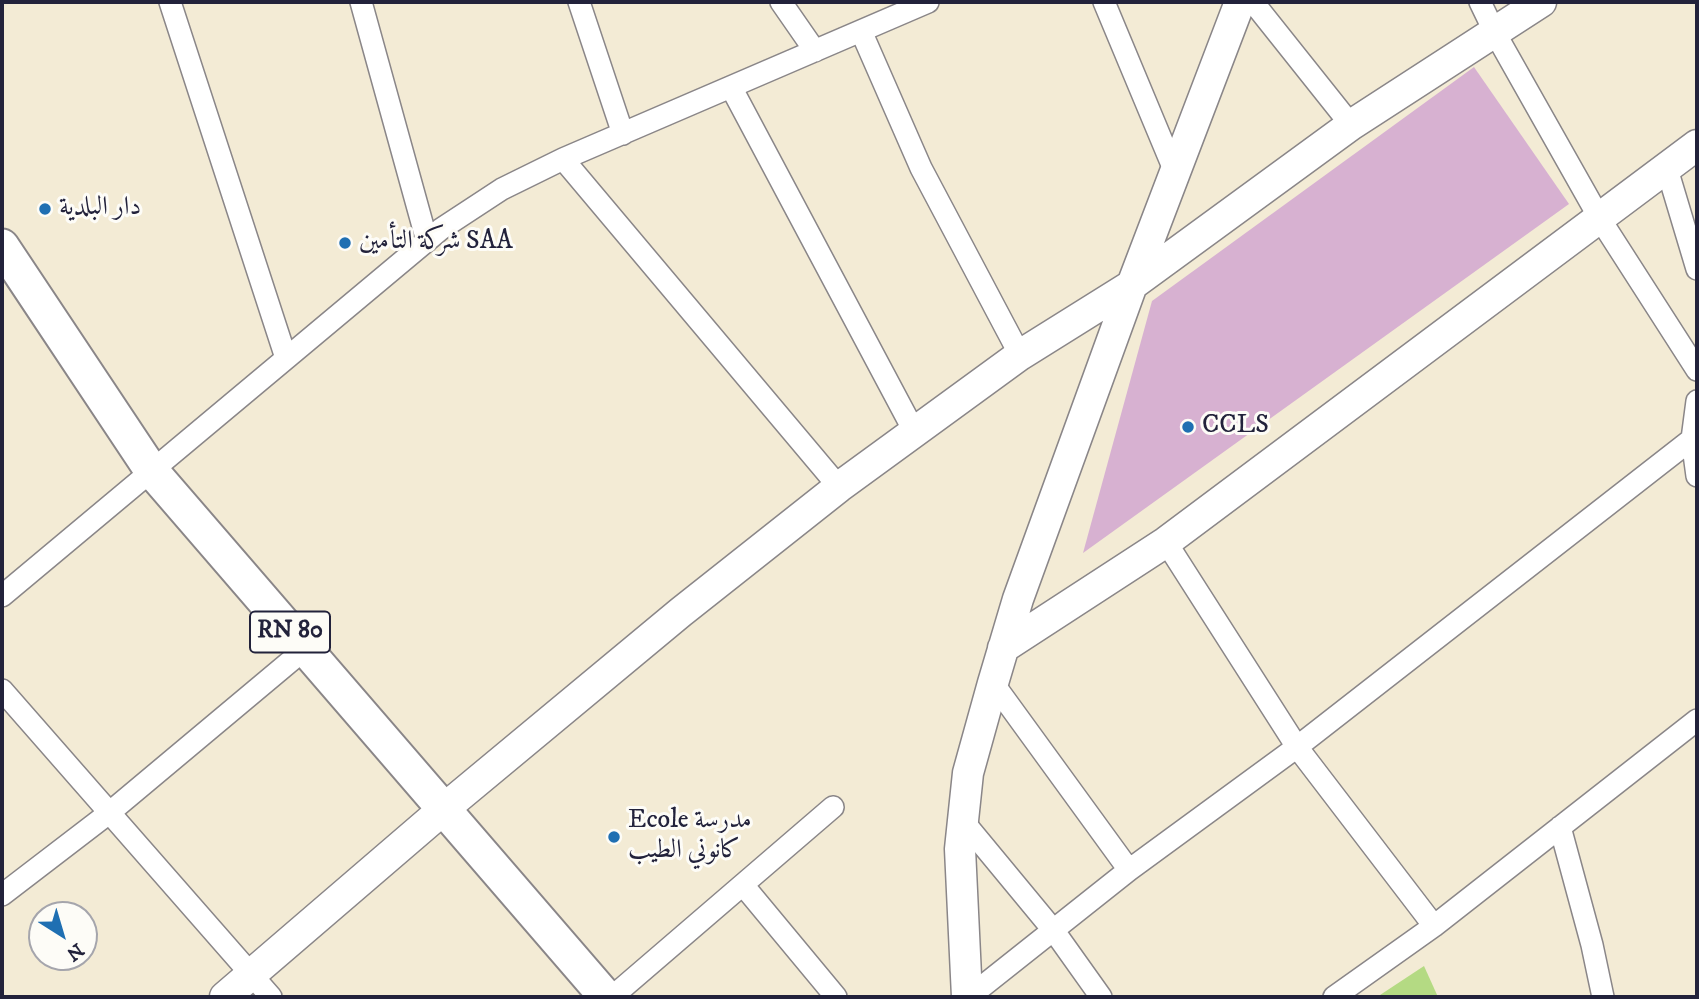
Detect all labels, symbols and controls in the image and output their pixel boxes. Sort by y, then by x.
place label: دار البلدية [59,193,141,225]
marker: دار البلدية [37,201,53,217]
place label: شركة التأمين SAA [359,227,513,259]
marker: شركة التأمين SAA [337,235,353,251]
place label: CCLS [1202,411,1269,443]
marker: CCLS [1180,419,1196,435]
road number: RN 80 [250,612,330,652]
place label: Ecole مدرسة كانوني الطيب [628,806,752,868]
marker: Ecole مدرسة كانوني الطيب [606,829,622,845]
north arrow [28,901,98,971]
text: N [62,938,88,965]

